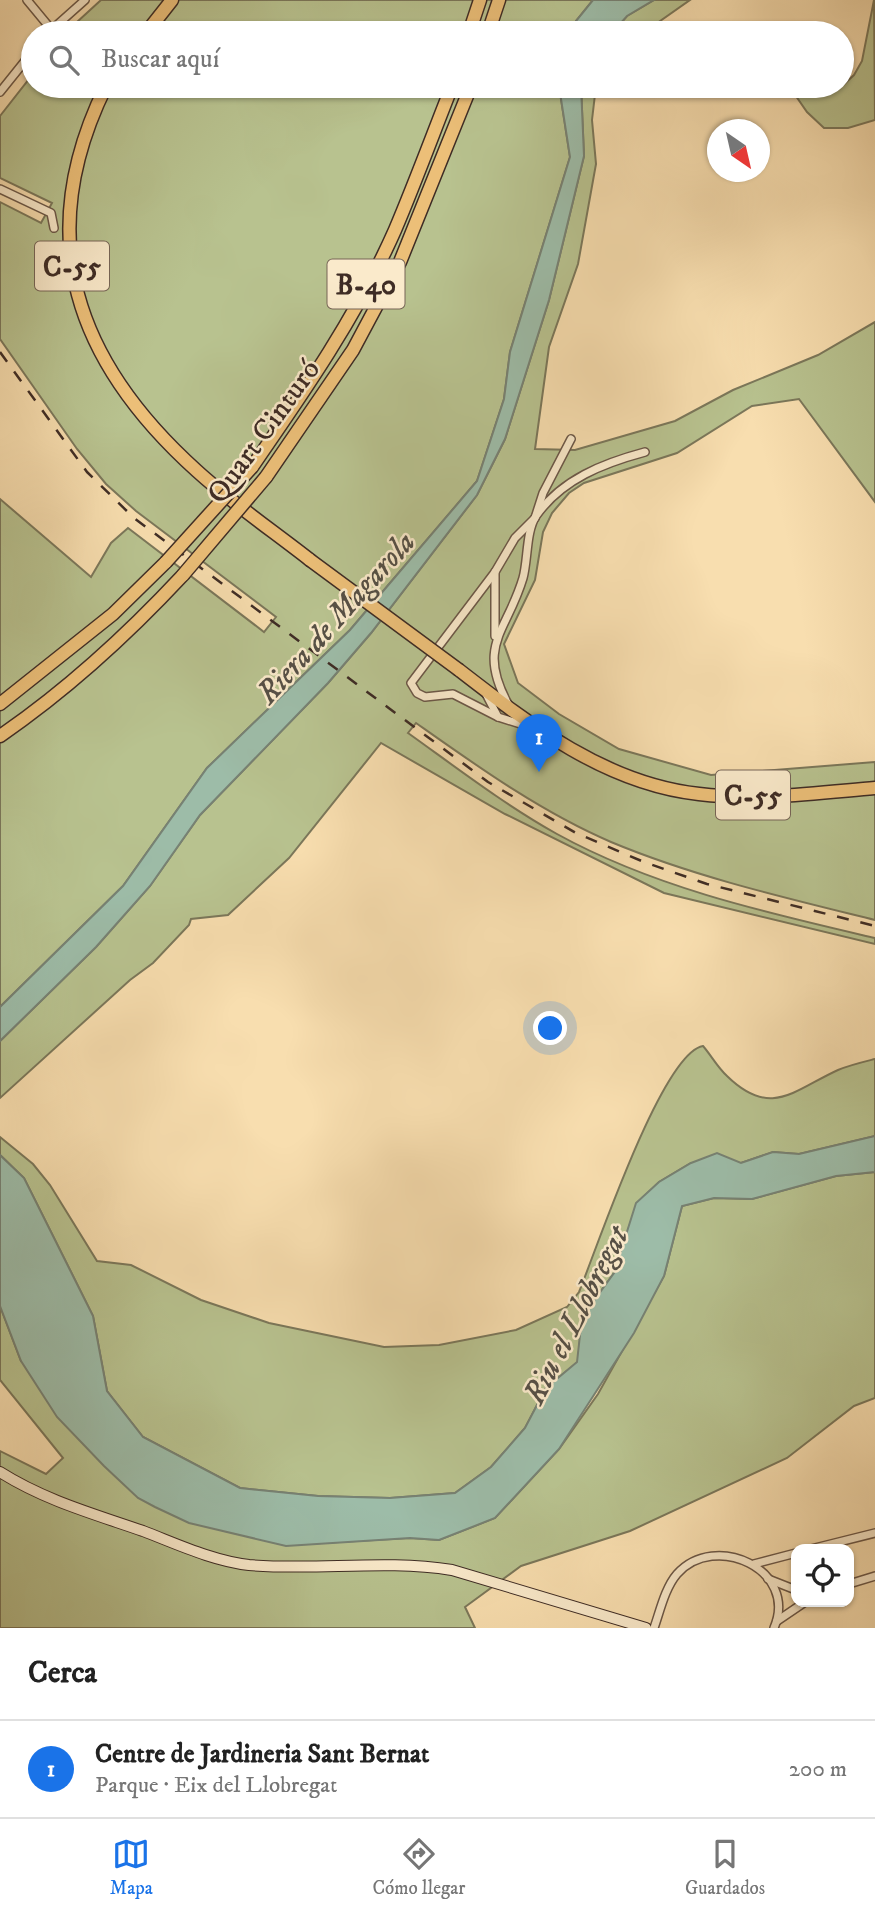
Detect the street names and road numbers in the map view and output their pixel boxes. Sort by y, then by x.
road number: C-55 [35,242,109,290]
road number: B-40 [328,260,404,308]
street label: Quart Cinturó [199,352,329,511]
road number: C-55 [716,770,790,820]

